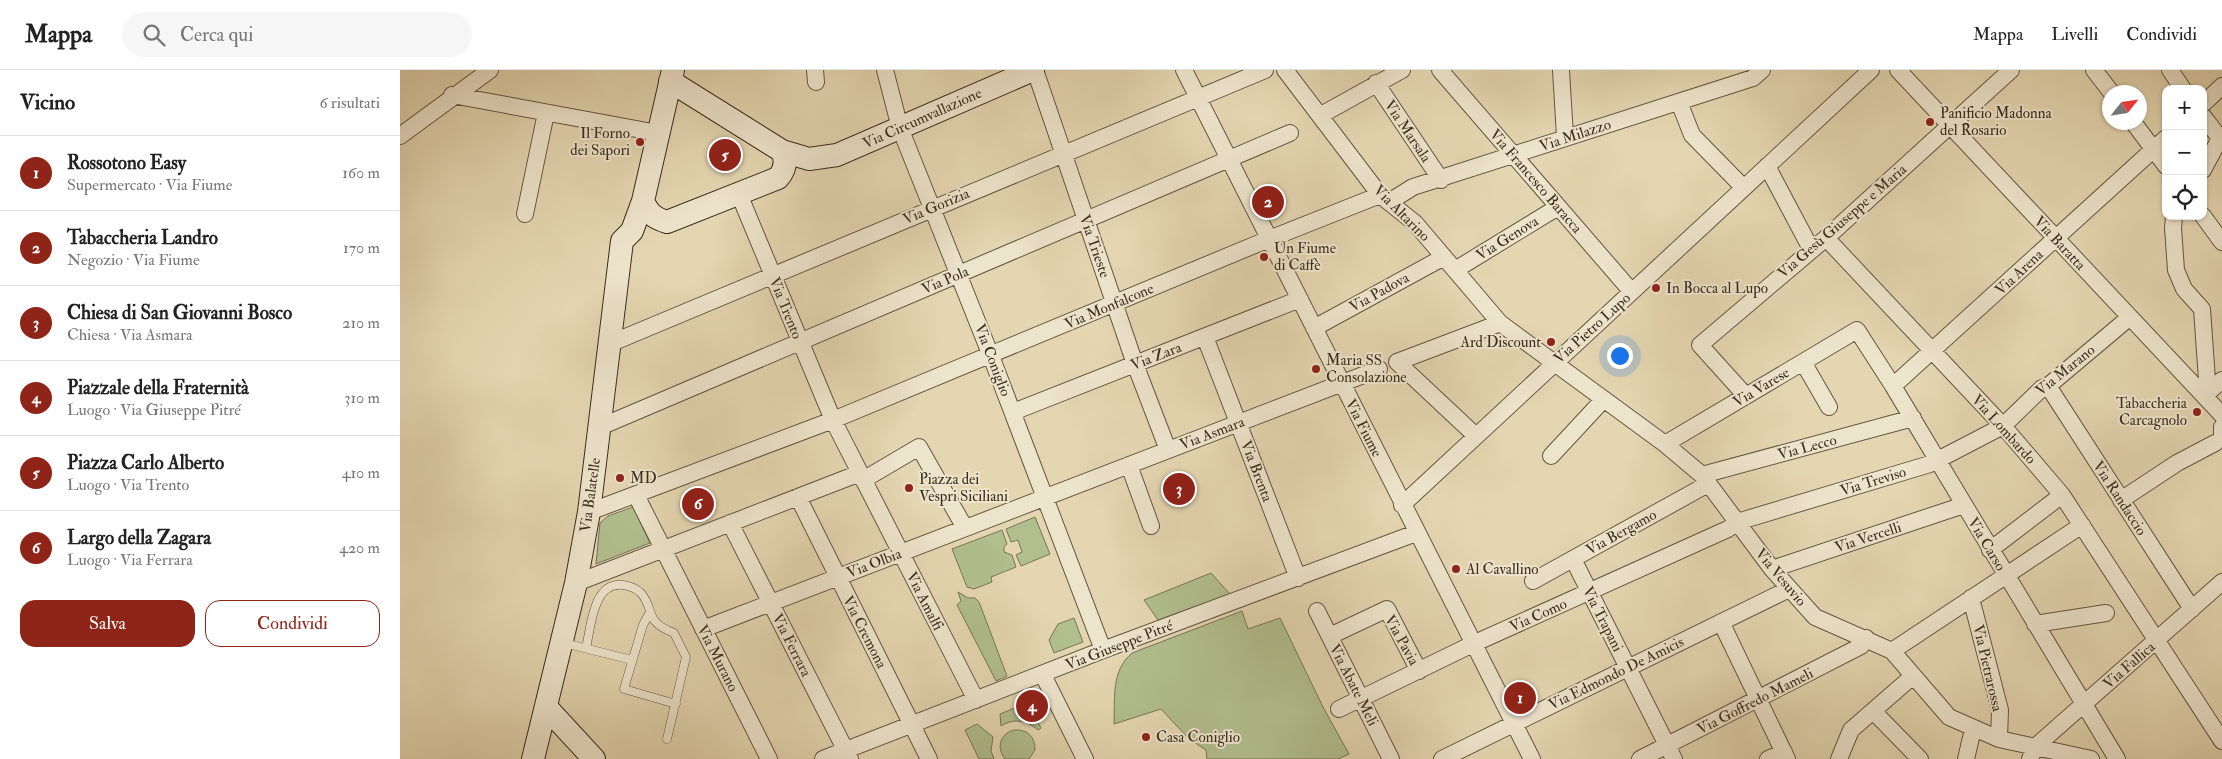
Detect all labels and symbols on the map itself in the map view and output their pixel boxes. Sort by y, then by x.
street label: Via Circumvallazione [860,84,985,153]
north arrow [2102,85,2147,130]
street label: Via Marsala [1380,96,1436,167]
place label: Panificio Madonna del Rosario [1940,104,2053,140]
street label: Via Milazzo [1537,115,1613,156]
marker: Panificio Madonna del Rosario [1924,116,1936,128]
place label: Il Forno dei Sapori [570,124,630,161]
street label: Via Francesco Baracca [1485,125,1587,238]
marker: Il Forno dei Sapori [634,136,646,148]
pin: 5 [709,136,741,174]
street label: Via Gesù Giuseppe e Maria [1774,160,1912,283]
street label: Via Altarino [1369,181,1434,246]
pin: 2 [1252,183,1284,221]
street label: Via Gorizia [900,184,973,229]
street label: Via Genova [1473,211,1543,265]
street label: Via Trieste [1075,212,1114,280]
street label: Via Baratta [2030,212,2090,275]
place label: Un Fiume di Caffè [1274,239,1336,275]
street label: Via Arena [1991,245,2048,299]
marker: Un Fiume di Caffè [1258,251,1270,263]
street label: Via Pola [919,262,972,299]
street label: Via Padova [1346,268,1413,317]
street label: Via Trento [765,275,806,342]
street label: Via Monfalcone [1062,279,1157,334]
place label: In Bocca al Lupo [1666,279,1768,299]
marker: In Bocca al Lupo [1650,282,1662,294]
street label: Via Pietro Lupo [1550,289,1635,369]
street label: Via Coniglio [970,321,1015,399]
place label: Ard Discount [1460,333,1541,352]
marker: Ard Discount [1545,336,1557,348]
street label: Via Zara [1128,338,1185,375]
street label: Via Marano [2032,341,2099,400]
your location [1607,343,1633,369]
place label: Maria SS Consolazione [1326,351,1407,387]
marker: Maria SS Consolazione [1310,363,1322,375]
street label: Via Varese [1730,363,1793,412]
street label: Via Lombardo [1967,391,2040,468]
place label: Tabaccheria Carcagnolo [2116,394,2188,430]
street label: Via Fiume [1341,396,1386,460]
marker: Tabaccheria Carcagnolo [2191,406,2203,418]
street label: Via Asmara [1177,412,1248,455]
street label: Via Lecco [1776,431,1839,464]
street label: Via Brenta [1236,438,1277,505]
street label: Via Balatelle [576,457,605,533]
street label: Via Randaccio [2088,457,2151,539]
street label: Via Treviso [1838,462,1908,501]
place label: MD [630,469,657,488]
place label: Piazza dei Vespri Siciliani [919,470,1008,507]
pin: 3 [1163,470,1195,508]
marker: MD [614,472,626,484]
marker: Piazza dei Vespri Siciliani [903,482,915,494]
pin: 6 [682,485,714,523]
street label: Via Bergamo [1583,505,1660,560]
street label: Via Carso [1963,514,2010,574]
street label: Via Vercelli [1832,518,1904,557]
street label: Via Olbia [844,544,905,583]
street label: Via Vesuvio [1751,544,1810,610]
place label: Al Cavallino [1465,560,1539,579]
marker: Al Cavallino [1450,563,1462,575]
street label: Via Amalfi [902,569,947,634]
street label: Via Trapani [1577,583,1627,655]
street label: Via Cremona [838,593,891,673]
street label: Via Como [1507,594,1570,637]
street label: Via Ferrara [768,610,816,681]
street label: Via Pavia [1380,612,1424,670]
street label: Via Giuseppe Pitré [1063,616,1177,676]
street label: Via Murano [693,622,742,695]
street label: Via Pietrarossa [1968,623,2007,714]
street label: Via Edmondo De Amicis [1545,632,1687,714]
street label: Via Fallica [2099,637,2160,693]
street label: Via Abate Meli [1325,641,1382,729]
street label: Via Goffredo Mameli [1694,664,1817,739]
pin: 1 [1504,679,1536,717]
pin: 4 [1016,687,1048,725]
place label: Casa Coniglio [1156,728,1240,747]
marker: Casa Coniglio [1140,731,1152,743]

